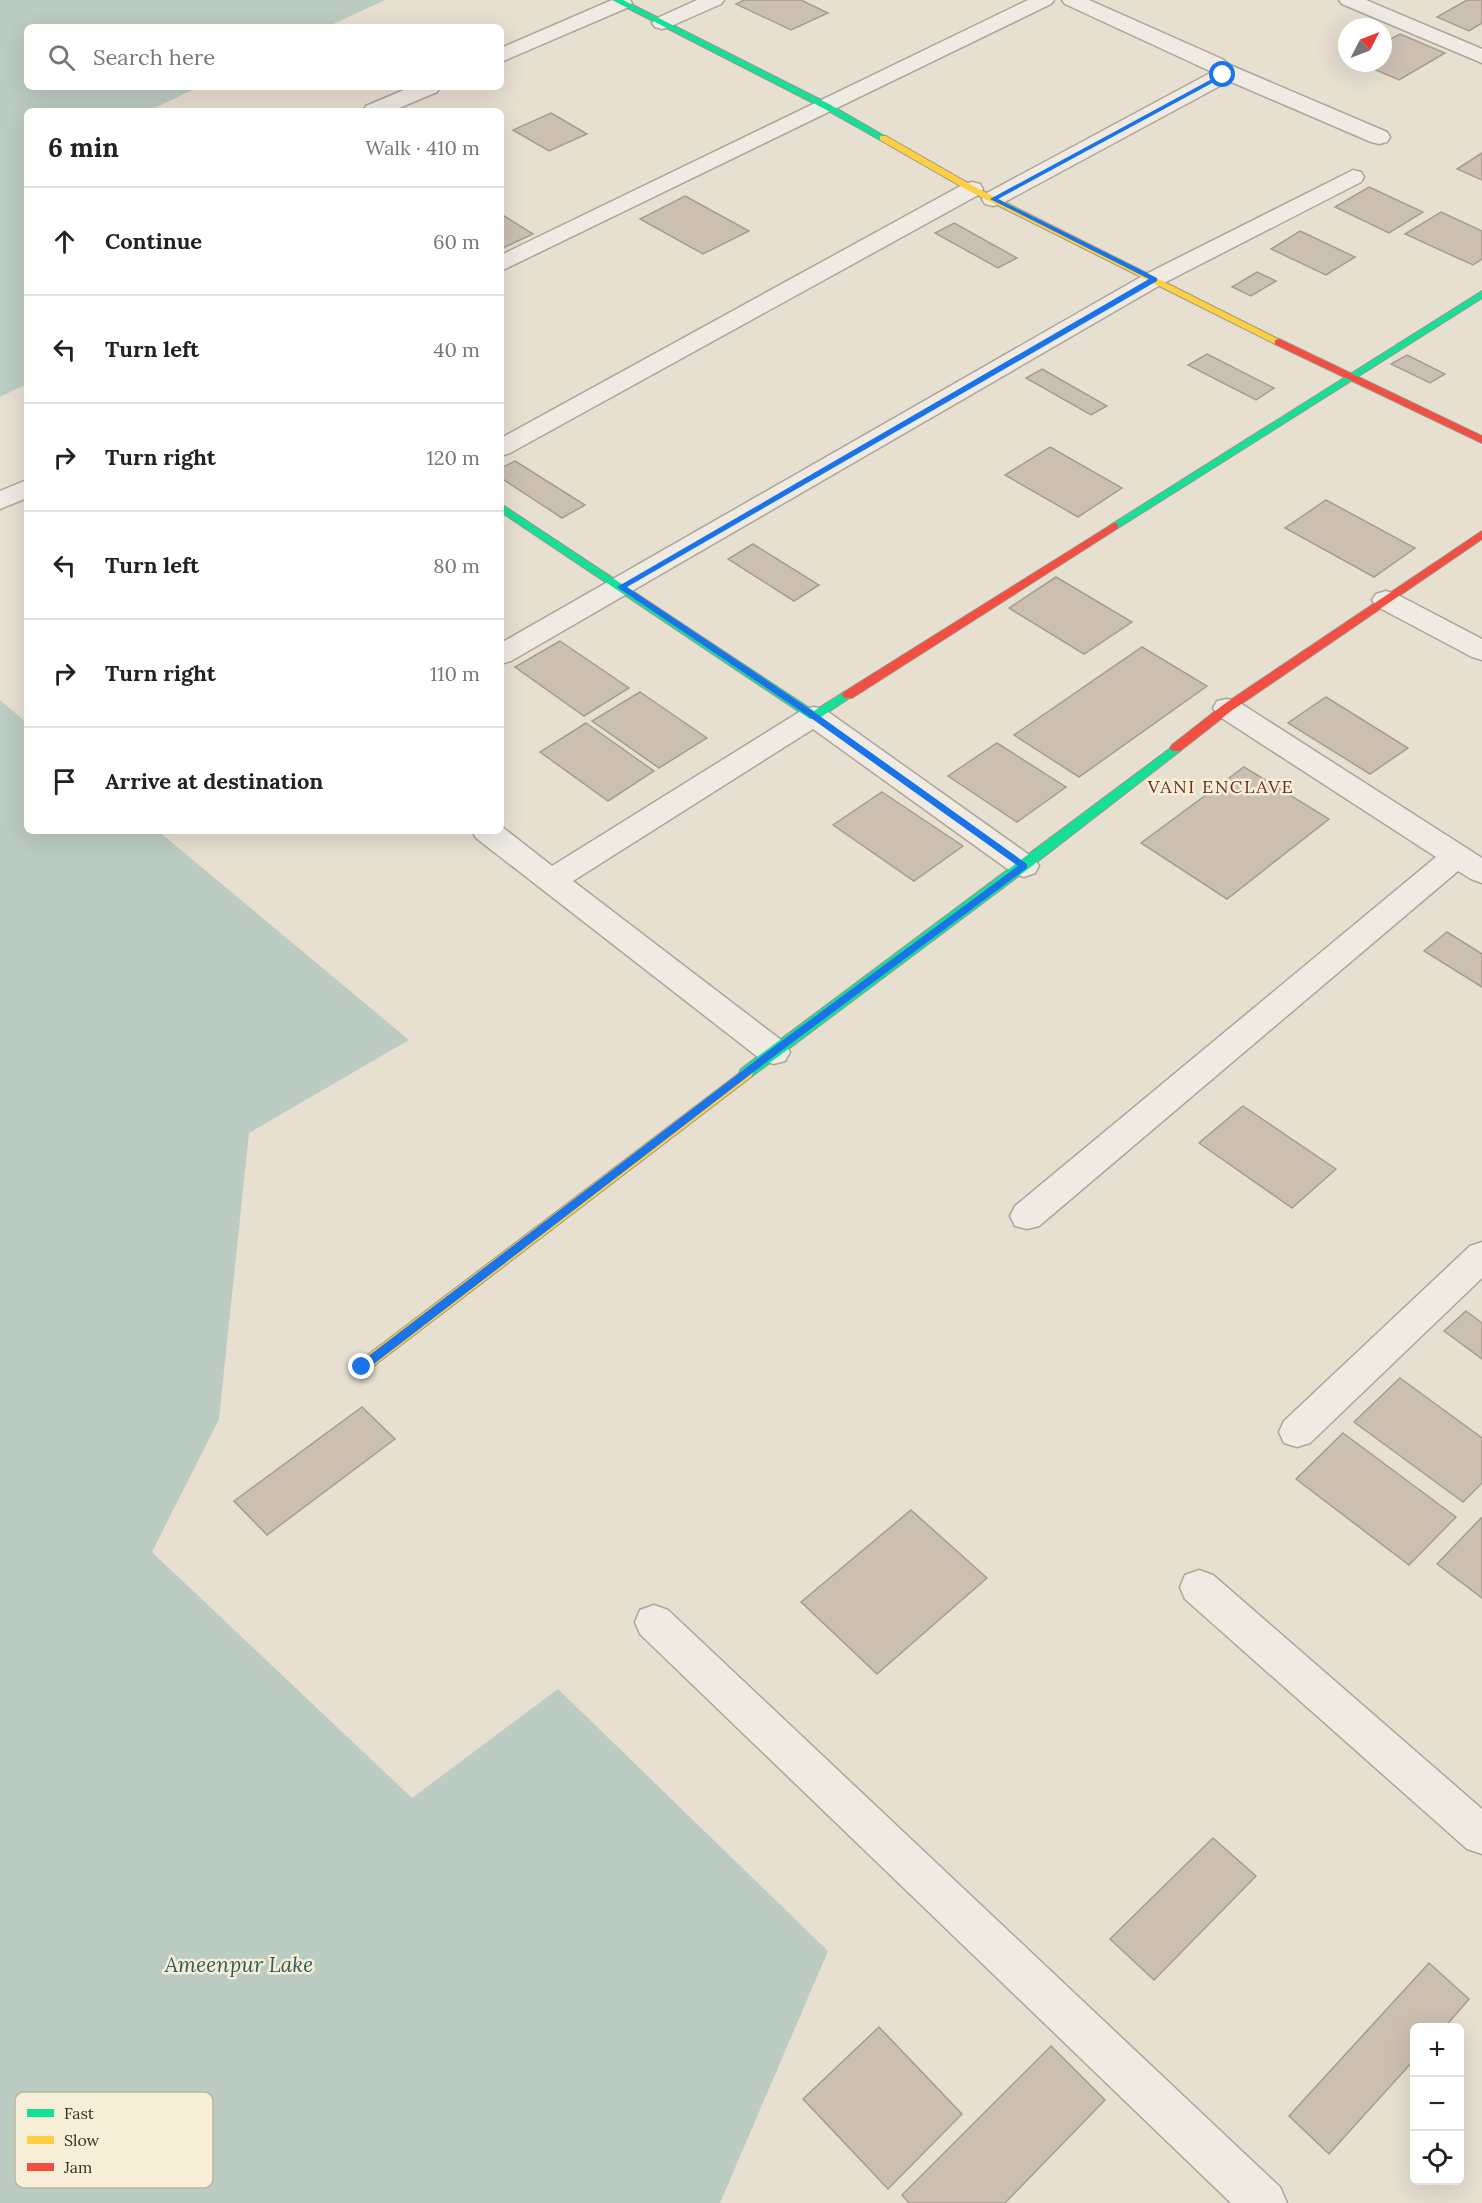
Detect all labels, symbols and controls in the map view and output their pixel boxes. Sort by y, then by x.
north arrow [1338,18,1392,72]
search box [24,24,504,90]
icon: search [45,41,78,74]
text: Search here [93,43,215,71]
route start [1209,61,1235,87]
text: 6 min [48,131,119,164]
text: Walk · 410 m [365,135,480,160]
icon: ahead [48,225,81,258]
text: Continue [105,227,202,255]
text: 60 m [433,229,480,254]
icon: left [48,333,81,366]
text: Turn left [105,335,199,363]
text: 40 m [434,337,480,362]
icon: right [48,441,81,474]
text: Turn right [105,443,216,471]
text: 120 m [426,445,480,470]
icon: left [48,549,81,582]
text: Turn left [105,551,199,579]
text: 80 m [433,553,480,578]
icon: right [48,657,81,690]
text: Turn right [105,659,216,687]
text: 110 m [430,661,480,686]
icon: arrive [48,765,81,798]
text: Arrive at destination [105,767,323,795]
district label: VANI ENCLAVE [1147,775,1294,798]
route end [348,1353,374,1379]
water label: Ameenpur Lake [164,1951,313,1978]
map controls [1410,2023,1464,2185]
button: + [1410,2023,1464,2077]
button: − [1410,2077,1464,2131]
legend [15,2092,213,2188]
text: Fast [64,2103,95,2123]
text: Slow [64,2130,100,2150]
button: locate [1410,2131,1464,2185]
text: Jam [63,2157,92,2177]

